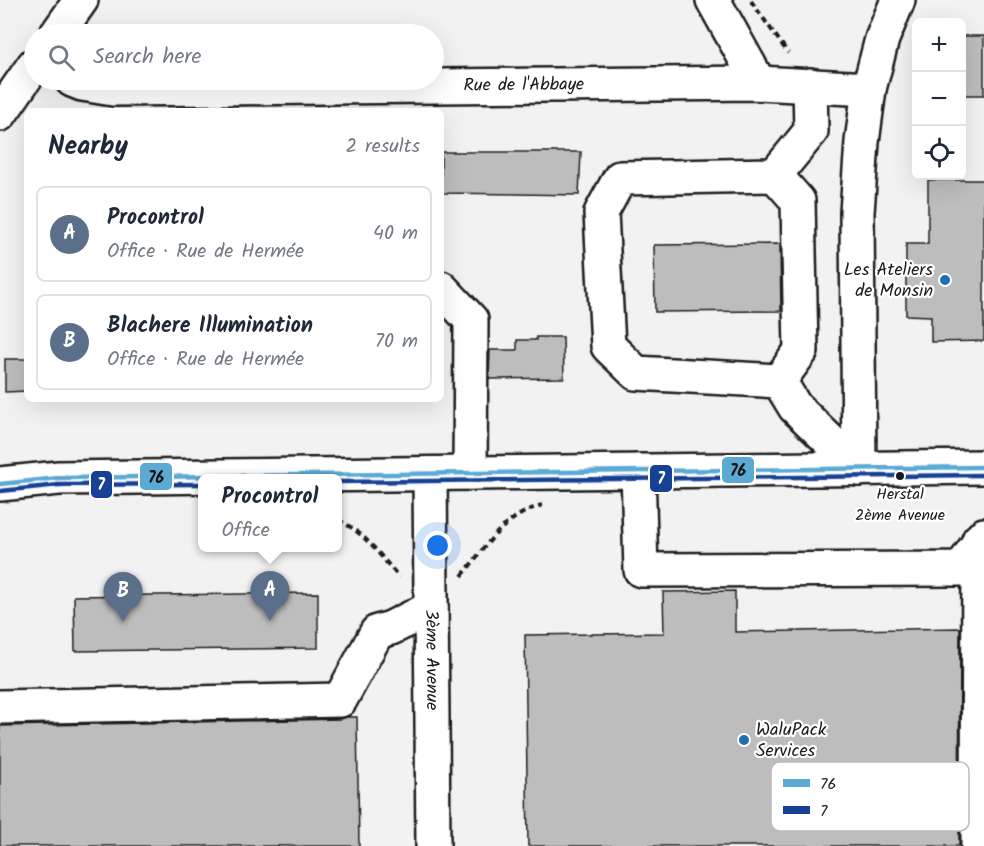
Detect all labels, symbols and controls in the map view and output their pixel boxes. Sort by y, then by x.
map controls [912,18,966,180]
button: + [912,18,966,72]
search box [24,24,444,90]
text: Search here [93,40,201,75]
icon: search [45,41,78,74]
street label: Rue de l'Abbaye [463,70,584,100]
button: − [912,72,966,126]
text: Nearby [48,126,128,168]
button: locate [912,126,966,180]
text: 2 results [345,131,420,163]
text: Procontrol [107,201,204,236]
text: A [63,218,76,250]
text: 40 m [373,218,418,250]
text: Office · Rue de Hermée [107,236,304,268]
place label: Les Ateliers de Monsin [844,256,933,306]
marker: Les Ateliers de Monsin [938,273,952,287]
text: Blachere Illumination [107,309,313,344]
text: B [63,326,76,358]
text: 70 m [375,326,418,358]
text: Office · Rue de Hermée [107,344,304,376]
line badge: 76 [721,456,755,484]
text: 76 [730,459,746,484]
line badge: 76 [139,462,173,491]
line badge: 7 [649,464,673,493]
text: 76 [148,466,164,491]
text: 7 [657,467,665,492]
line badge: 7 [90,470,113,499]
marker: Herstal 2ème Avenue [894,470,906,482]
text: 7 [97,473,105,498]
popup [198,474,342,552]
text: Procontrol [222,480,318,515]
place label: Herstal 2ème Avenue [855,482,945,528]
text: Office [222,515,270,547]
your location [423,531,452,560]
pin: B [104,572,142,622]
pin: A [250,572,290,621]
street label: 3ème Avenue [417,609,446,711]
place label: WaluPack Services [756,716,827,766]
marker: WaluPack Services [737,733,751,747]
legend [771,762,969,831]
text: 76 [820,772,836,797]
text: 7 [820,799,828,824]

